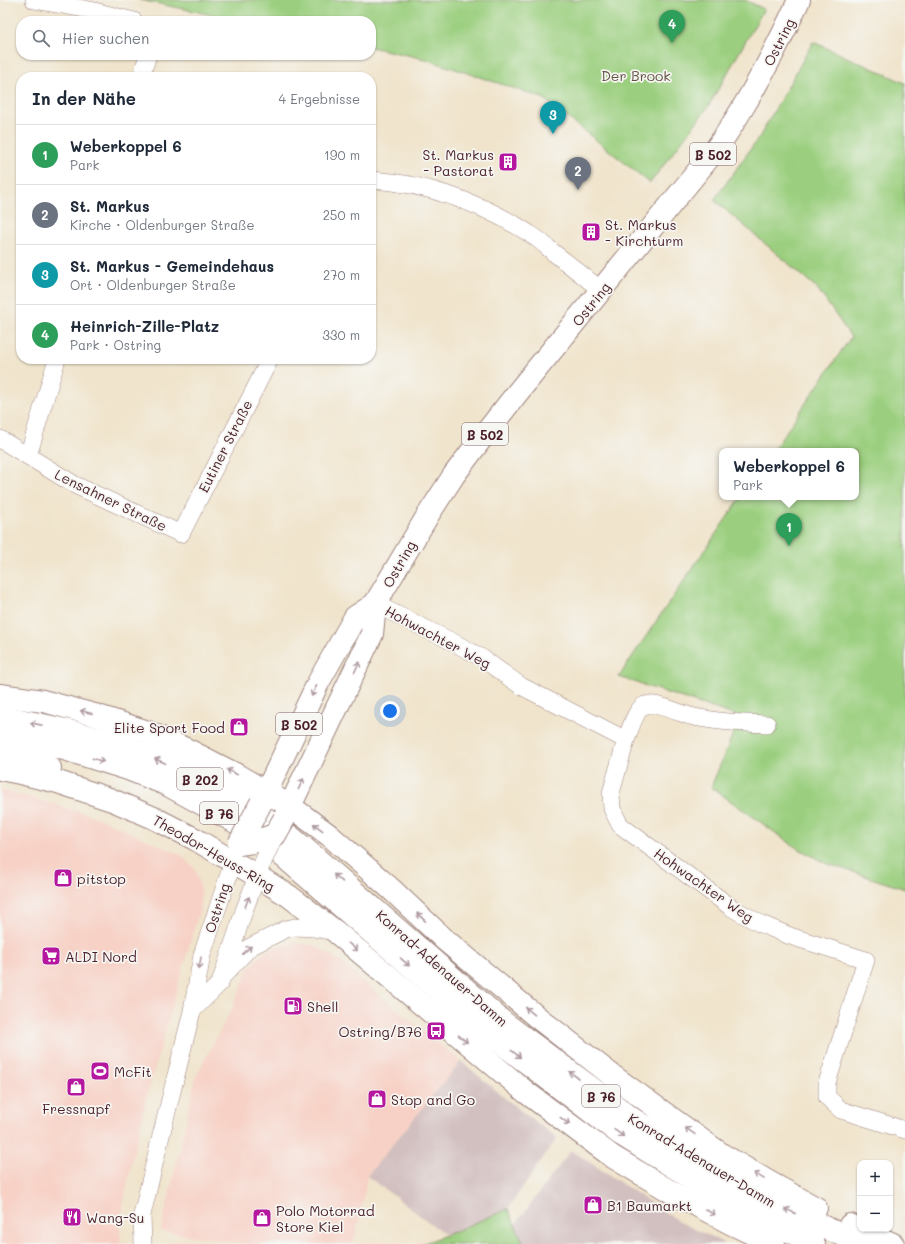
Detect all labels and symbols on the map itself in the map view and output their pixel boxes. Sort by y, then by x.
pin: 4 [659,10,685,43]
street label: Ostring [759,15,799,69]
park label: Der Brook [601,66,671,85]
pin: 3 [540,101,566,134]
road number: B 502 [690,143,736,165]
place label: St. Markus - Pastorat [423,145,494,180]
building icon: St. Markus - Pastorat [497,151,519,173]
pin: 2 [565,157,591,190]
place label: St. Markus - Kirchturm [605,215,683,250]
building icon: St. Markus - Kirchturm [580,221,602,243]
street label: Ostring [567,278,615,330]
street label: Eutiner Straße [194,397,256,495]
road number: B 502 [462,423,508,445]
street label: Lensahner Straße [52,465,170,535]
pin: 1 [776,513,802,546]
street label: Ostring [378,537,420,591]
street label: Hohwachter Weg [382,601,494,673]
one-way arrow [354,661,361,673]
one-way arrow [310,685,317,697]
your location [380,701,400,721]
one-way arrow [80,708,93,716]
road number: B 502 [276,713,322,735]
shop icon: Elite Sport Food [228,716,250,738]
place label: Elite Sport Food [114,718,225,737]
one-way arrow [30,719,43,727]
one-way arrow [91,757,104,764]
one-way arrow [155,757,167,764]
road number: B 202 [177,768,223,790]
one-way arrow [226,768,238,775]
one-way arrow [298,779,305,791]
road number: B 76 [200,802,238,824]
street label: Theodor-Heuss-Ring [150,810,278,896]
one-way arrow [313,823,324,831]
street label: Hohwachter Weg [651,844,757,926]
shop icon: pitstop [52,867,74,889]
place label: pitstop [77,869,126,888]
one-way arrow [333,873,344,882]
street label: Ostring [200,881,234,935]
one-way arrow [243,896,251,908]
street label: Konrad-Adenauer-Damm [372,905,512,1031]
one-way arrow [416,912,426,922]
one-way arrow [348,942,358,951]
supermarket icon: ALDI Nord [40,945,62,967]
one-way arrow [242,945,252,955]
place label: ALDI Nord [65,947,137,966]
one-way arrow [196,956,204,969]
one-way arrow [400,957,411,966]
fuel station icon: Shell [282,995,304,1017]
place label: Shell [307,997,338,1016]
one-way arrow [525,1006,536,1015]
bus stop icon: Ostring/B76 [425,1020,447,1042]
place label: Ostring/B76 [338,1022,422,1041]
one-way arrow [458,1034,469,1043]
one-way arrow [510,1050,521,1058]
sports icon: McFit [89,1060,111,1082]
place label: McFit [114,1062,152,1081]
one-way arrow [568,1071,579,1079]
shop icon: Fressnapf [65,1076,87,1098]
road number: B 76 [582,1085,620,1107]
shop icon: Stop and Go [366,1088,388,1110]
place label: Stop and Go [391,1090,475,1109]
place label: Fressnapf [42,1099,110,1118]
street label: Konrad-Adenauer-Damm [625,1108,779,1212]
one-way arrow [559,1116,570,1125]
one-way arrow [684,1127,695,1135]
one-way arrow [613,1129,624,1137]
one-way arrow [753,1172,765,1180]
shop icon: B1 Baumarkt [582,1194,604,1216]
place label: B1 Baumarkt [607,1196,692,1215]
place label: Polo Motorrad Store Kiel [276,1201,375,1236]
restaurant icon: Wang-Su [61,1206,83,1228]
shop icon: Polo Motorrad Store Kiel [251,1207,273,1229]
one-way arrow [784,1207,796,1214]
place label: Wang-Su [86,1208,144,1227]
one-way arrow [703,1209,715,1217]

